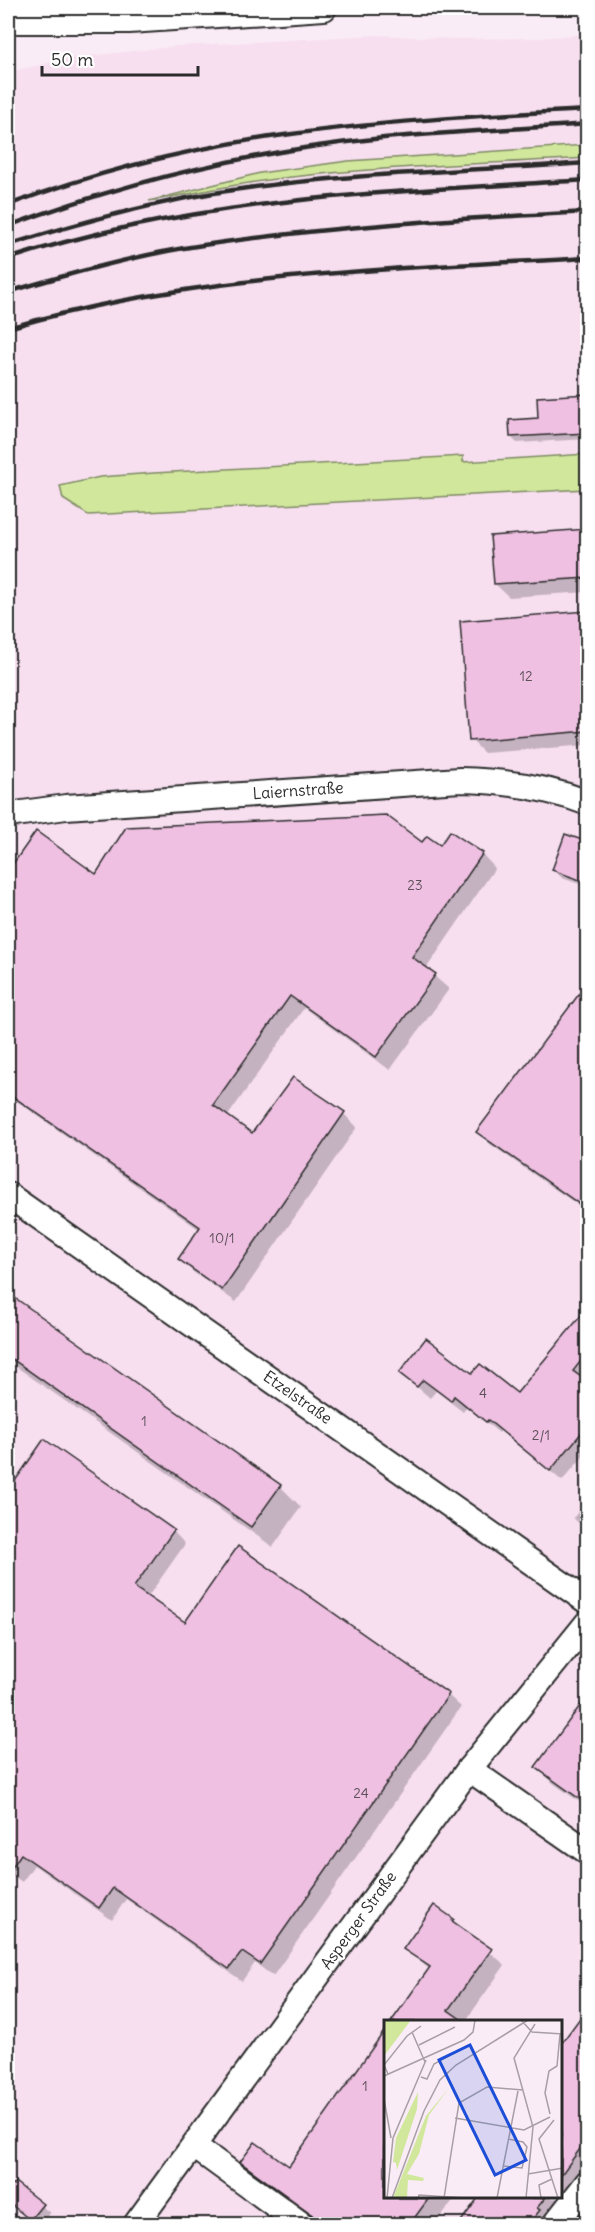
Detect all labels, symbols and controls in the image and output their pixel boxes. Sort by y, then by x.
scale bar [42,39,198,77]
text: 50 m [51,48,93,71]
house number: 12 [519,667,533,685]
street label: Laiernstraße [252,777,344,803]
house number: 23 [407,876,423,894]
house number: 10/1 [209,1229,235,1247]
street label: Etzelstraße [260,1366,336,1428]
house number: 4 [479,1384,487,1402]
house number: 1 [141,1412,147,1430]
house number: 2/1 [532,1426,550,1444]
house number: 24 [353,1784,369,1802]
street label: Asperger Straße [316,1867,400,1973]
inset map [384,2020,562,2199]
house number: 1 [362,2077,368,2095]

